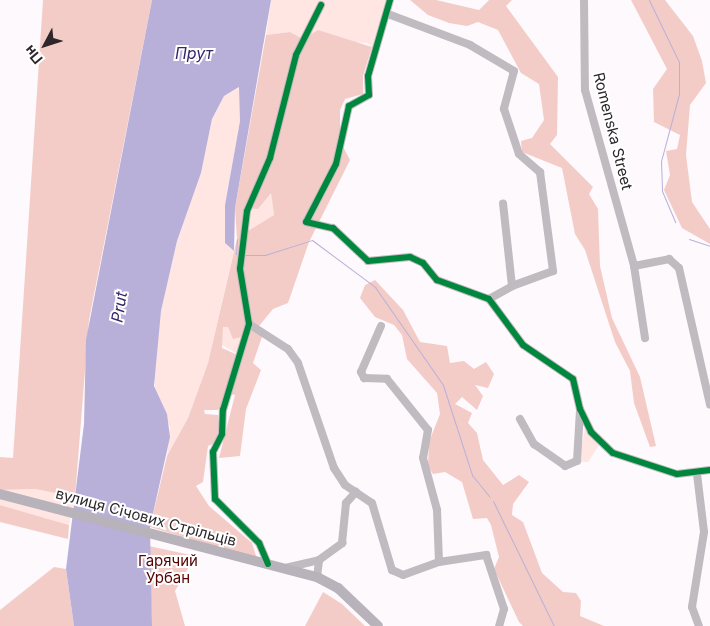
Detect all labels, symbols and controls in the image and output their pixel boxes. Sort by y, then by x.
north arrow [20,20,70,70]
text: Пн [20,42,46,68]
water label: Прут [175,43,213,63]
street label: Romenska Street [590,70,636,192]
water label: Prut [107,290,131,324]
street label: вулиця Січових Стрільців [54,484,238,550]
park label: Гарячий Урбан [138,551,198,586]

